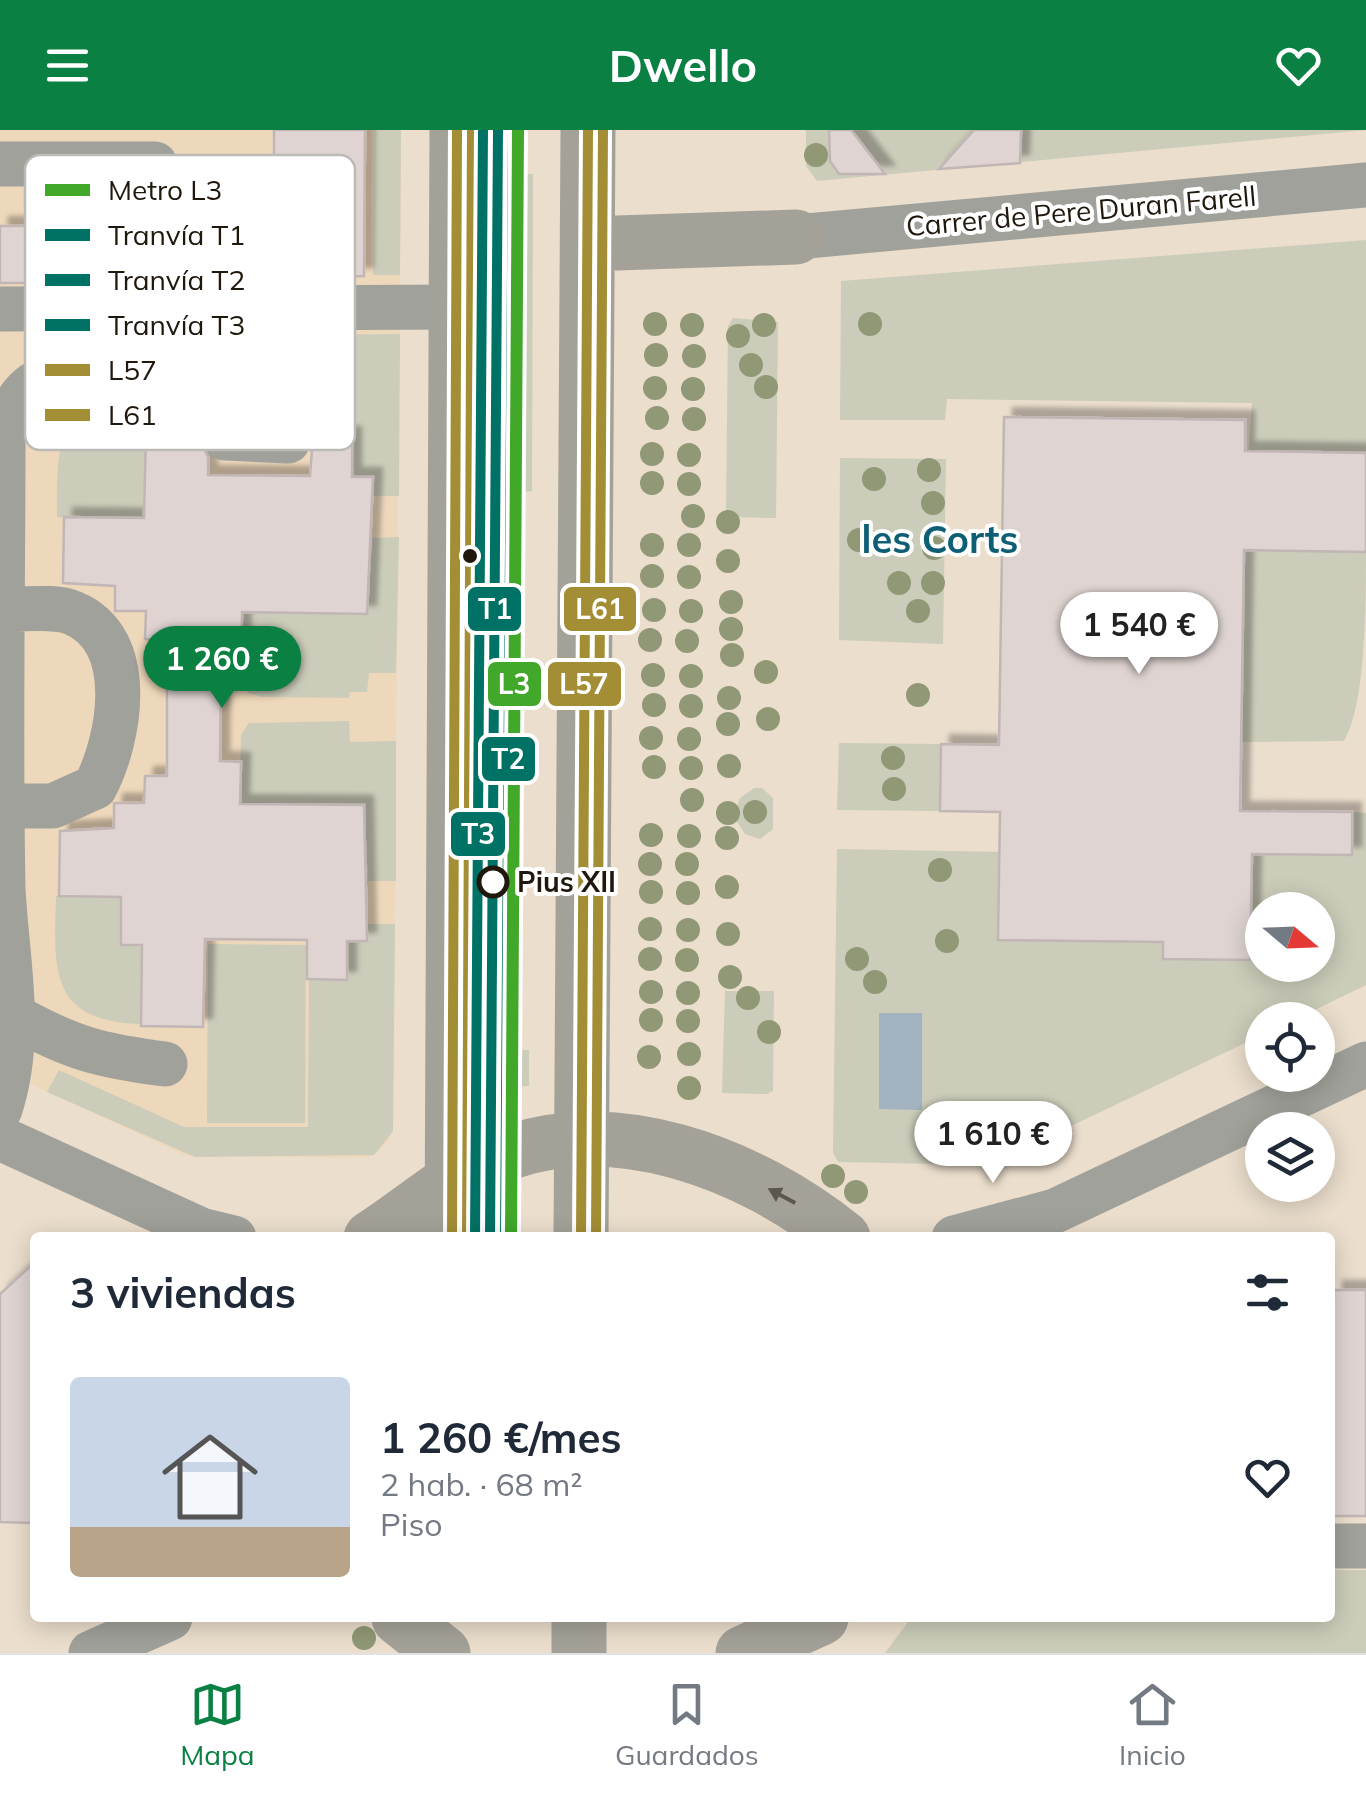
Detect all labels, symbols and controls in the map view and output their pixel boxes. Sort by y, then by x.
text: Dwello [609,37,757,93]
icon: menu [40,38,95,93]
icon: heart [1271,38,1326,93]
legend [25,155,355,450]
text: Metro L3 [108,172,222,207]
street label: Carrer de Pere Duran Farell [905,178,1257,243]
text: Tranvía T1 [108,217,245,252]
text: Tranvía T2 [108,262,245,297]
text: Tranvía T3 [108,307,245,342]
text: L57 [108,352,157,387]
text: L61 [108,397,157,432]
district label: les Corts [862,515,1018,563]
unlabelled marker [460,546,480,566]
line badge: T1 [466,585,523,633]
line badge: L61 [562,585,638,633]
text: T1 [478,591,512,626]
text: L61 [575,591,625,626]
pin: 1 540 € [1047,592,1231,677]
text: 1 540 € [1082,604,1196,644]
pin: 1 260 € [130,626,314,711]
text: 1 260 € [165,638,279,678]
line badge: L3 [486,660,543,708]
line badge: L57 [546,660,623,708]
text: L3 [498,666,530,701]
text: L57 [559,666,609,701]
line badge: T2 [480,735,537,783]
text: T2 [491,741,525,776]
line badge: T3 [449,810,507,858]
text: T3 [461,816,495,851]
place label: Pius XII [517,864,616,899]
marker: Pius XII [478,867,508,897]
north arrow [1245,892,1335,982]
map controls [1245,892,1335,1202]
button: locate [1245,1002,1335,1092]
pin: 1 610 € [901,1101,1085,1186]
button: layers [1245,1112,1335,1202]
text: 1 610 € [936,1113,1050,1153]
one-way arrow [768,1188,796,1205]
icon: filters [1240,1265,1295,1320]
text: 3 viviendas [70,1266,296,1319]
text: 1 260 €/mes [380,1411,622,1464]
icon: home [150,1417,270,1537]
icon: heart [1240,1450,1295,1505]
text: 2 hab. · 68 m² [380,1464,582,1504]
text: Piso [380,1504,443,1544]
tab: Mapa [180,1677,255,1772]
tab: Guardados [615,1677,759,1772]
tab: Inicio [1119,1677,1186,1772]

